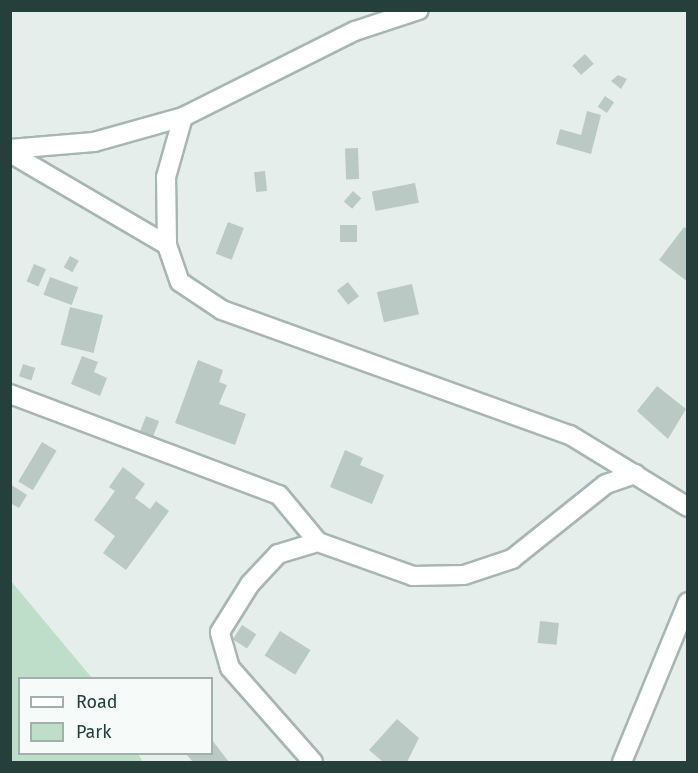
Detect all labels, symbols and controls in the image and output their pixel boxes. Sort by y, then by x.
legend [18,677,213,755]
text: Road [76,691,118,713]
text: Park [76,721,111,743]

